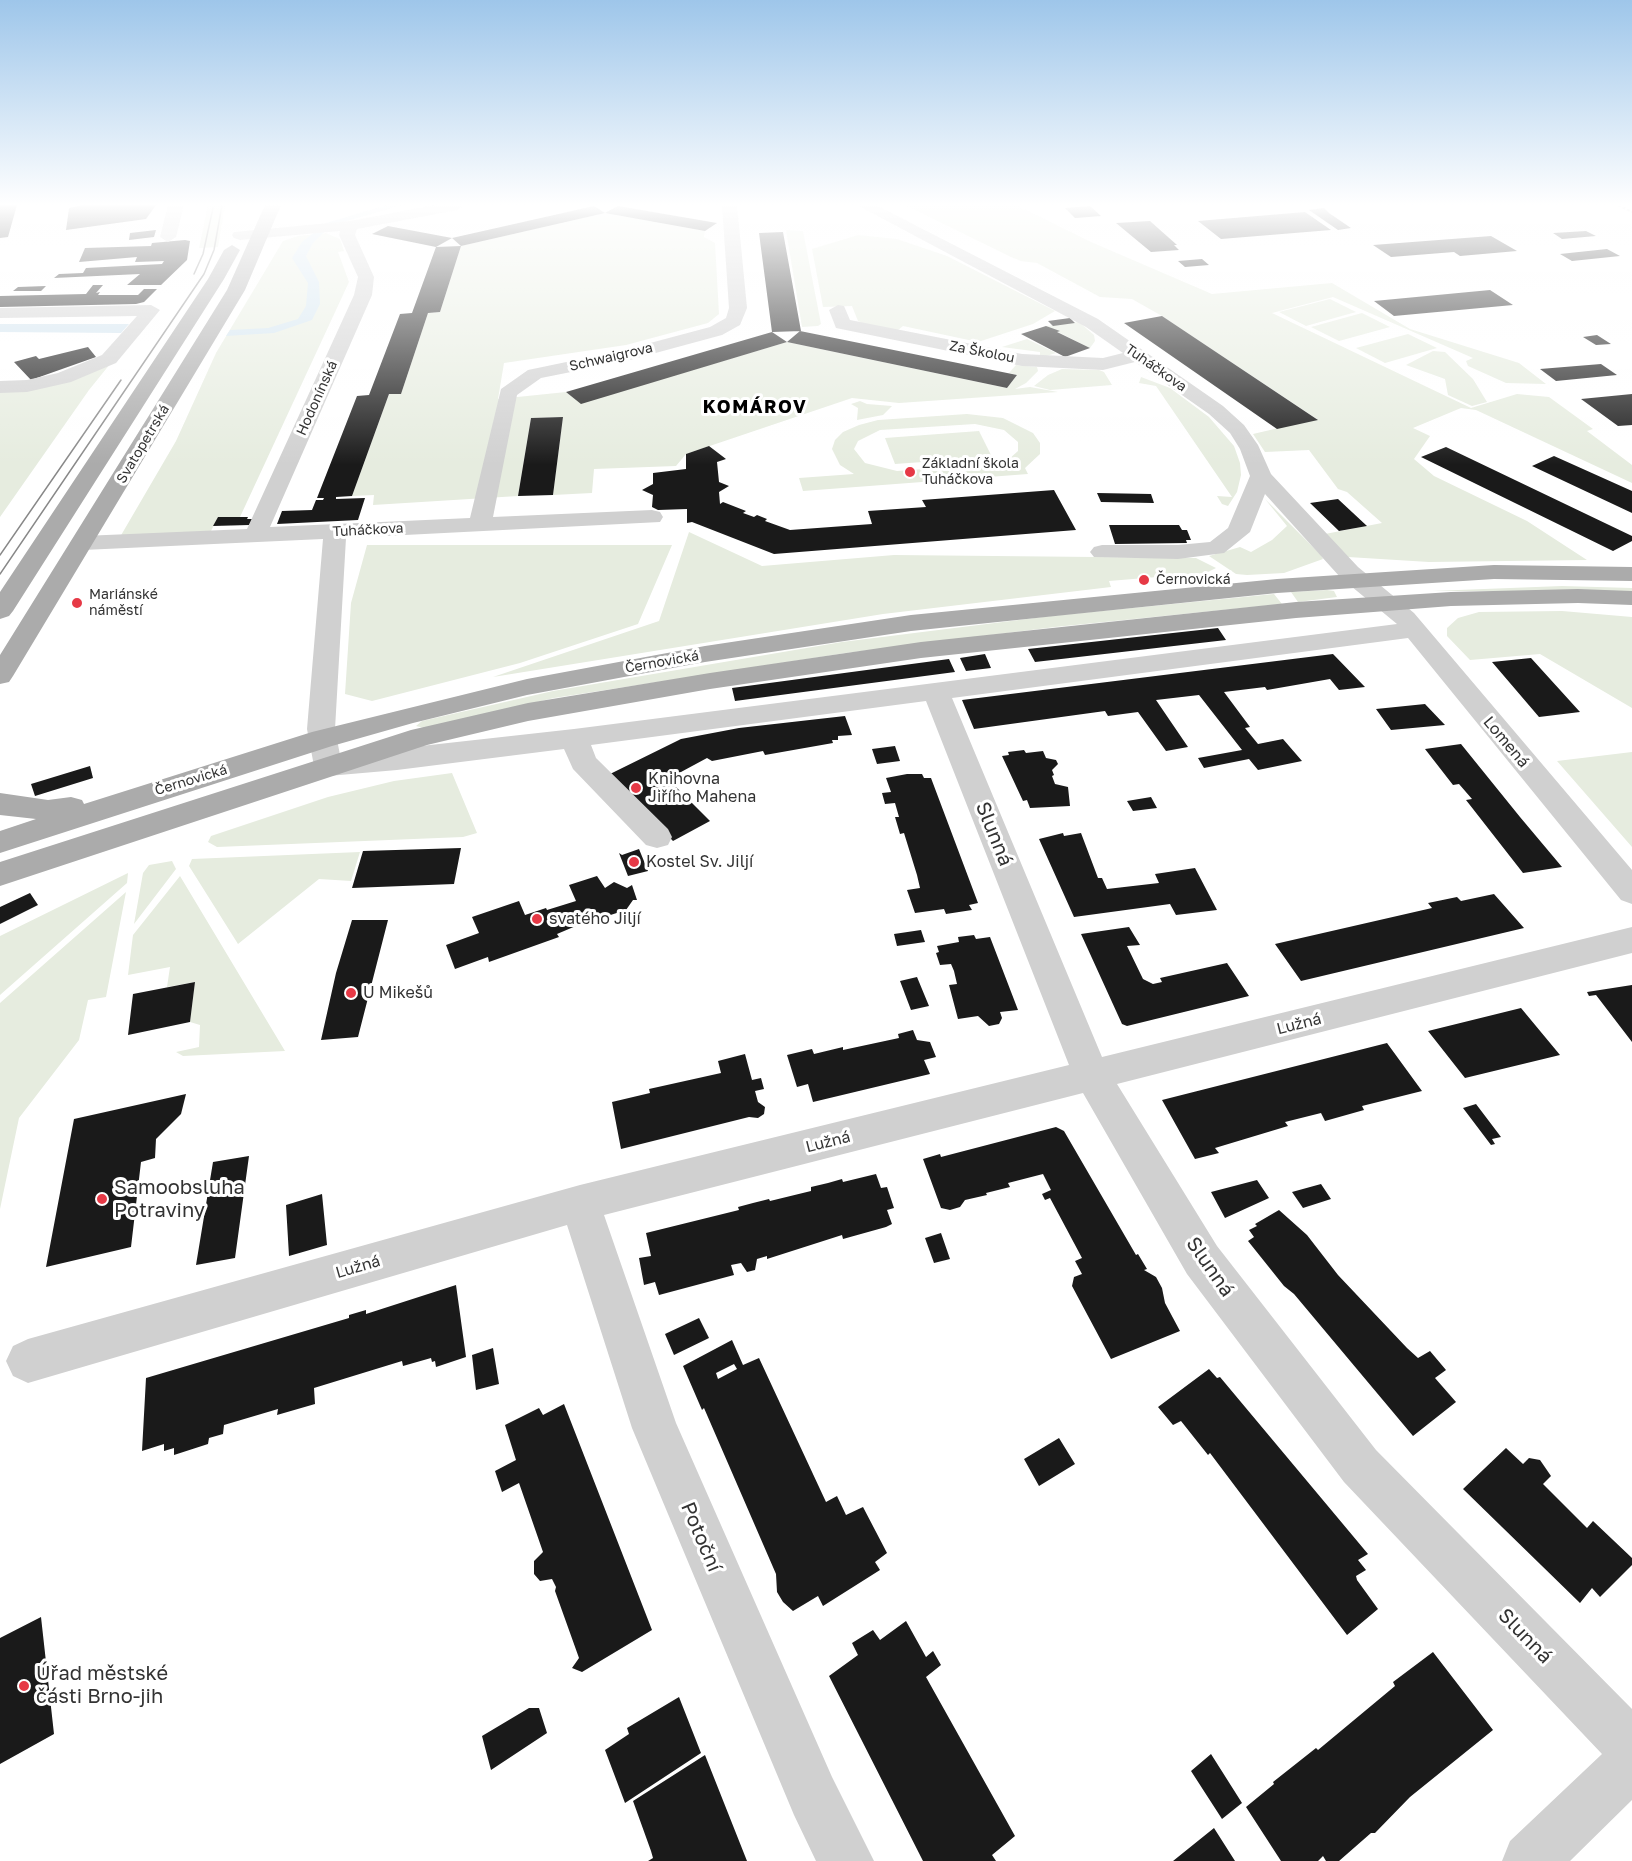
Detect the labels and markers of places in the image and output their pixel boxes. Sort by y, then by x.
place label: Základní škola Tuháčkova [922,456,1019,488]
marker: Základní škola Tuháčkova [903,465,917,479]
place label: Černovická [1156,572,1231,588]
marker: Černovická [1137,573,1151,587]
place label: Mariánské náměstí [89,587,158,620]
marker: Mariánské náměstí [70,596,84,610]
place label: Knihovna Jiřího Mahena [648,769,756,807]
marker: Knihovna Jiřího Mahena [629,781,643,795]
place label: Kostel Sv. Jiljí [646,852,753,872]
marker: Kostel Sv. Jiljí [627,855,641,869]
place label: svatého Jiljí [549,909,641,929]
marker: svatého Jiljí [530,912,544,926]
place label: U Mikešů [363,983,433,1003]
marker: U Mikešů [344,986,358,1000]
place label: Samoobsluha Potraviny [114,1176,245,1223]
marker: Samoobsluha Potraviny [95,1192,109,1206]
place label: Úřad městské části Brno-jih [36,1662,168,1709]
marker: Úřad městské části Brno-jih [17,1679,31,1693]

